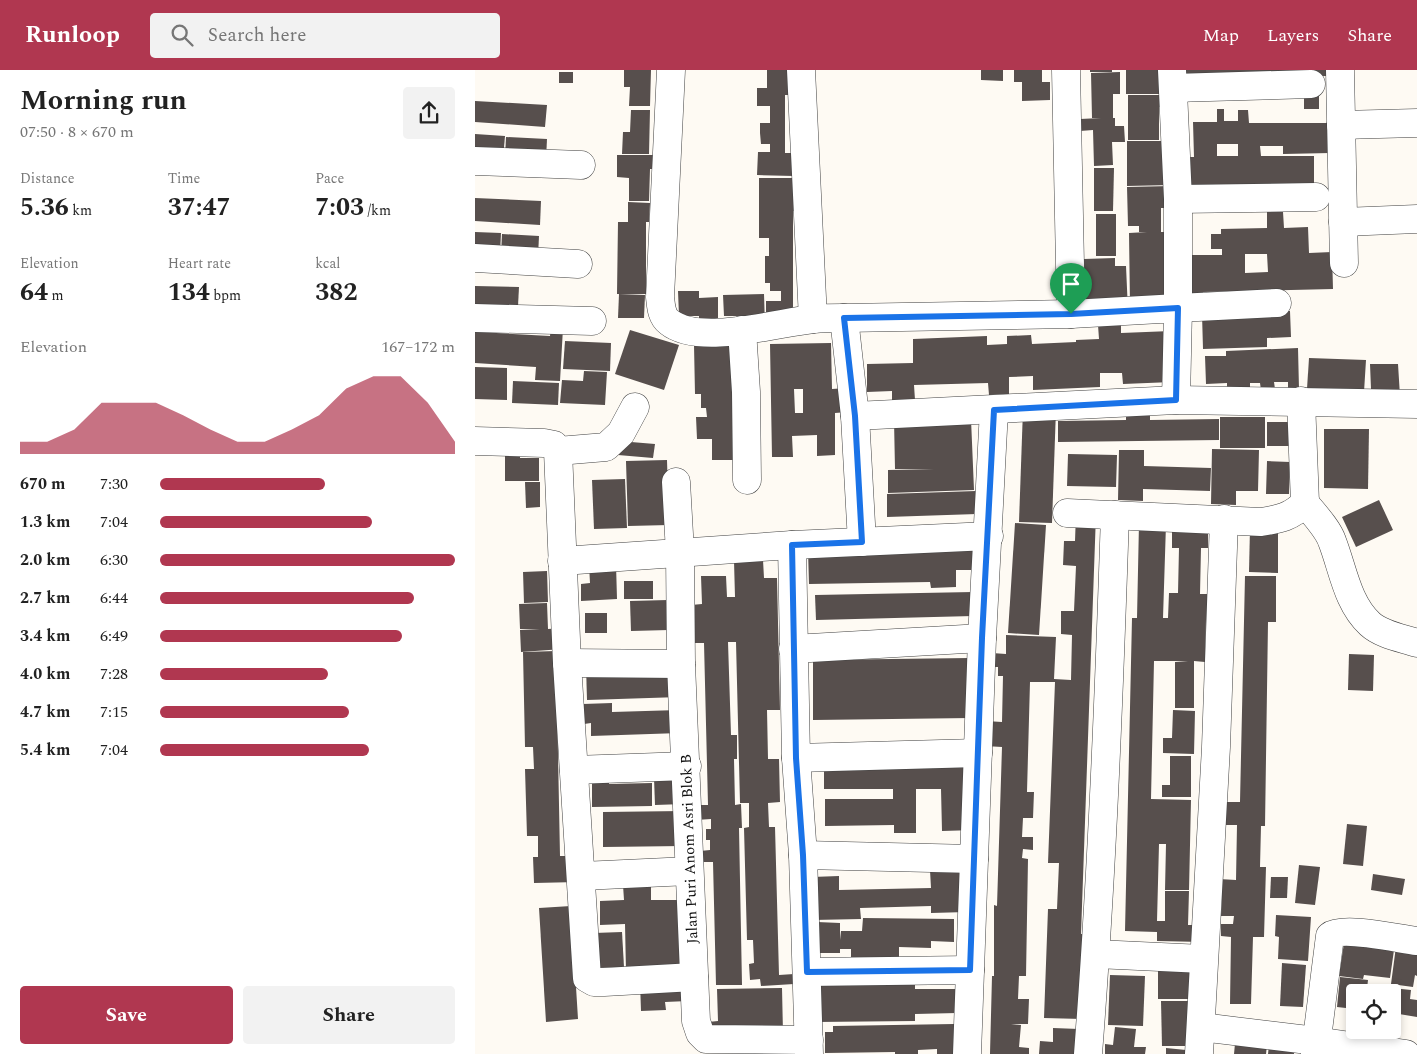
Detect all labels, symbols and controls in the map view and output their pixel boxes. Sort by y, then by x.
search box [150,13,500,58]
text: Runloop [25,17,120,53]
icon: search [168,21,196,49]
text: Search here [208,21,306,50]
text: Map [1203,22,1239,49]
text: Layers [1267,22,1319,49]
text: Share [1347,22,1392,49]
text: Morning run [20,79,187,122]
button: share [403,87,455,139]
text: 07:50 · 8 × 670 m [20,120,134,144]
text: Distance [20,168,75,189]
text: Time [168,168,200,189]
text: Pace [315,168,344,189]
text: 5.36 [20,189,69,227]
text: 37:47 [168,189,230,227]
text: 7:03 [315,189,364,227]
text: km [69,200,92,221]
text: /km [364,200,391,221]
text: Elevation [20,253,79,274]
text: Heart rate [168,253,231,274]
text: kcal [315,253,340,274]
pin [1050,263,1092,314]
icon: arrive [1057,270,1085,298]
text: 64 [20,274,48,312]
text: 134 [168,274,210,312]
text: 382 [315,274,357,312]
text: m [48,285,64,306]
text: bpm [210,285,241,306]
text: Elevation [20,335,87,359]
text: 167–172 m [381,335,455,359]
text: 670 m [20,472,65,496]
text: 7:30 [100,472,128,496]
text: 1.3 km [20,510,70,534]
text: 7:04 [100,510,128,534]
text: 2.0 km [20,548,70,572]
text: 6:30 [100,548,128,572]
text: 2.7 km [20,586,70,610]
text: 6:44 [100,586,128,610]
text: 3.4 km [20,624,70,648]
text: 6:49 [100,624,128,648]
text: 4.0 km [20,662,70,686]
text: 7:28 [100,662,128,686]
text: 4.7 km [20,700,70,724]
text: 7:15 [100,700,128,724]
text: 5.4 km [20,738,70,762]
text: 7:04 [100,738,128,762]
street label: Jalan Puri Anom Asri Blok B [675,753,704,944]
map controls [1346,984,1401,1039]
button: locate [1346,984,1401,1039]
button: Save [20,986,233,1044]
button: Share [243,986,455,1044]

